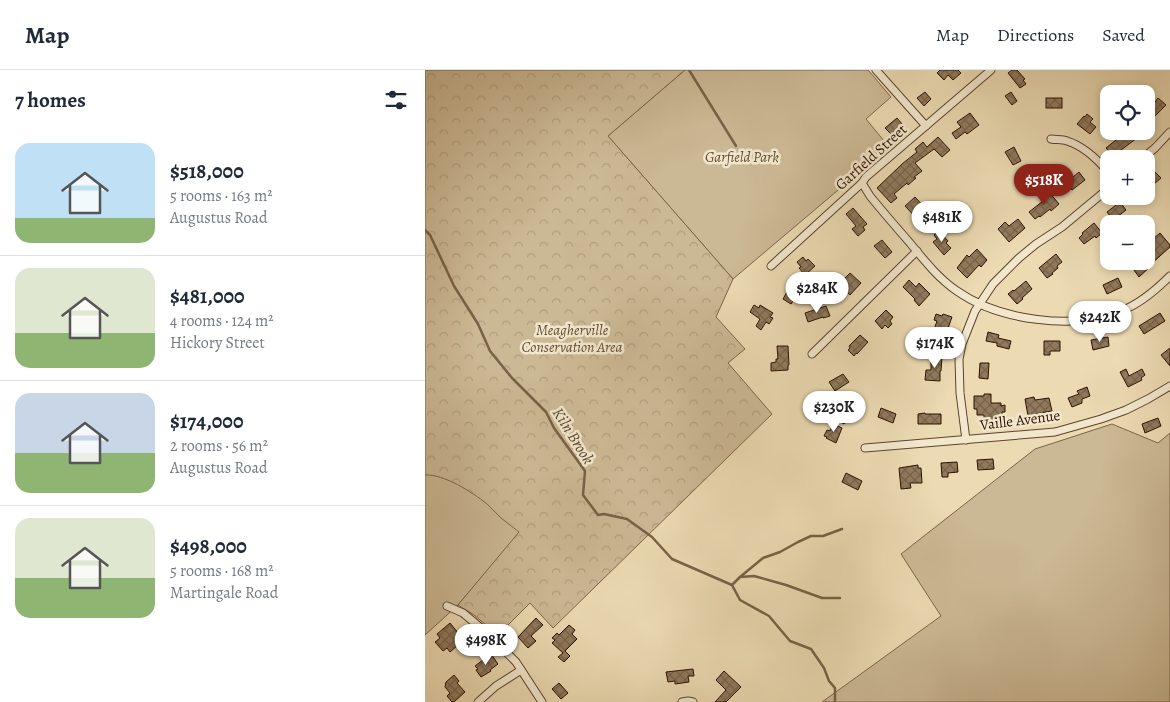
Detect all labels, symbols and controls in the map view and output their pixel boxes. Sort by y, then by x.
text: Map [25,19,69,51]
text: Map [936,23,969,47]
text: Directions [997,23,1074,47]
text: Saved [1102,23,1145,47]
map controls [1100,85,1155,270]
button: locate [1100,85,1155,140]
text: 7 homes [15,86,86,114]
icon: filters [382,86,410,114]
street label: Garfield Street [831,120,911,194]
park label: Garfield Park [705,147,779,167]
button: + [1100,150,1155,205]
text: $518,000 [170,157,244,185]
icon: home [55,163,115,223]
pin: $518K [1009,164,1079,206]
text: $518K [1025,169,1063,191]
text: 5 rooms · 163 m² [170,185,272,207]
pin: $481K [907,200,977,243]
text: $481K [923,206,961,228]
text: Augustus Road [170,207,268,229]
button: − [1100,215,1155,270]
pin: $284K [782,272,852,314]
text: $284K [797,277,837,299]
text: $481,000 [170,282,245,310]
icon: home [55,288,115,348]
pin: $242K [1065,300,1135,343]
text: $242K [1080,306,1120,328]
text: 4 rooms · 124 m² [170,310,274,332]
park label: Meagherville Conservation Area [522,320,622,357]
pin: $174K [900,326,970,369]
text: Hickory Street [170,332,265,354]
text: $174K [916,332,954,354]
pin: $230K [799,390,869,433]
text: $230K [814,396,854,418]
water label: Kiln Brook [547,403,599,469]
street label: Vaille Avenue [978,405,1062,435]
text: $174,000 [170,407,243,435]
icon: home [55,413,115,473]
text: 2 rooms · 56 m² [170,435,268,457]
text: Augustus Road [170,457,268,479]
text: $498,000 [170,532,247,560]
icon: home [55,538,115,598]
text: 5 rooms · 168 m² [170,560,274,582]
text: Martingale Road [170,582,278,604]
pin: $498K [451,624,521,666]
text: $498K [466,629,506,651]

